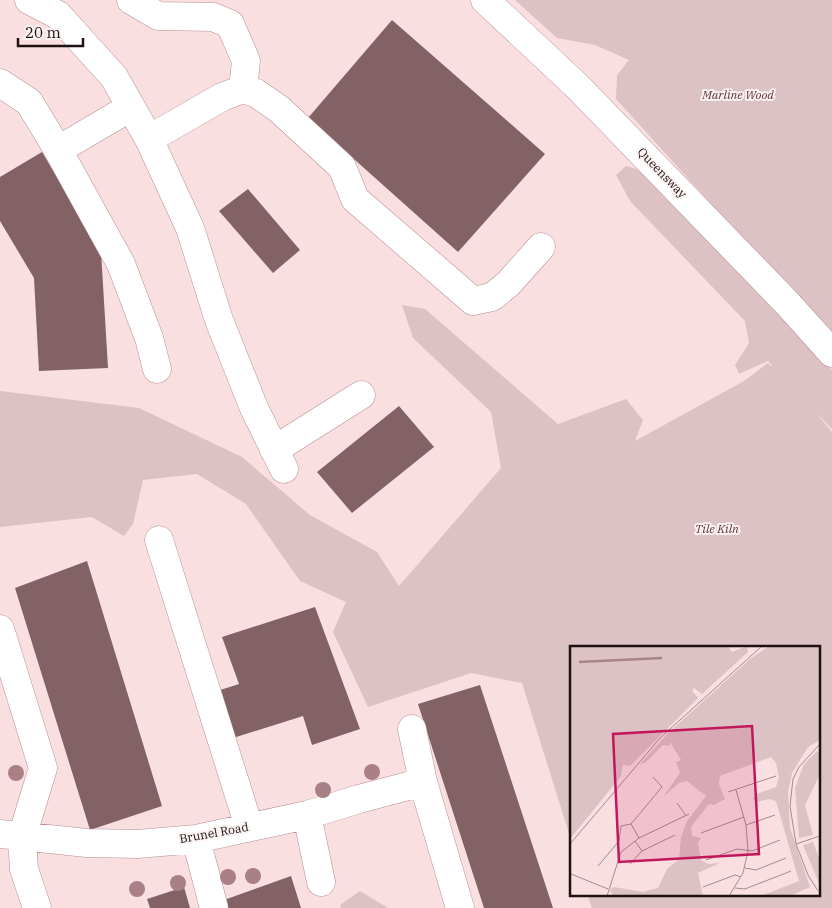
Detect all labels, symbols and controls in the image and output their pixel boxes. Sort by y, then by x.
scale bar [18,15,82,47]
text: 20 m [25,23,61,42]
park label: Marline Wood [701,87,774,102]
street label: Queensway [635,144,691,201]
park label: Tile Kiln [695,521,739,536]
inset map [570,646,820,896]
street label: Brunel Road [178,819,250,846]

